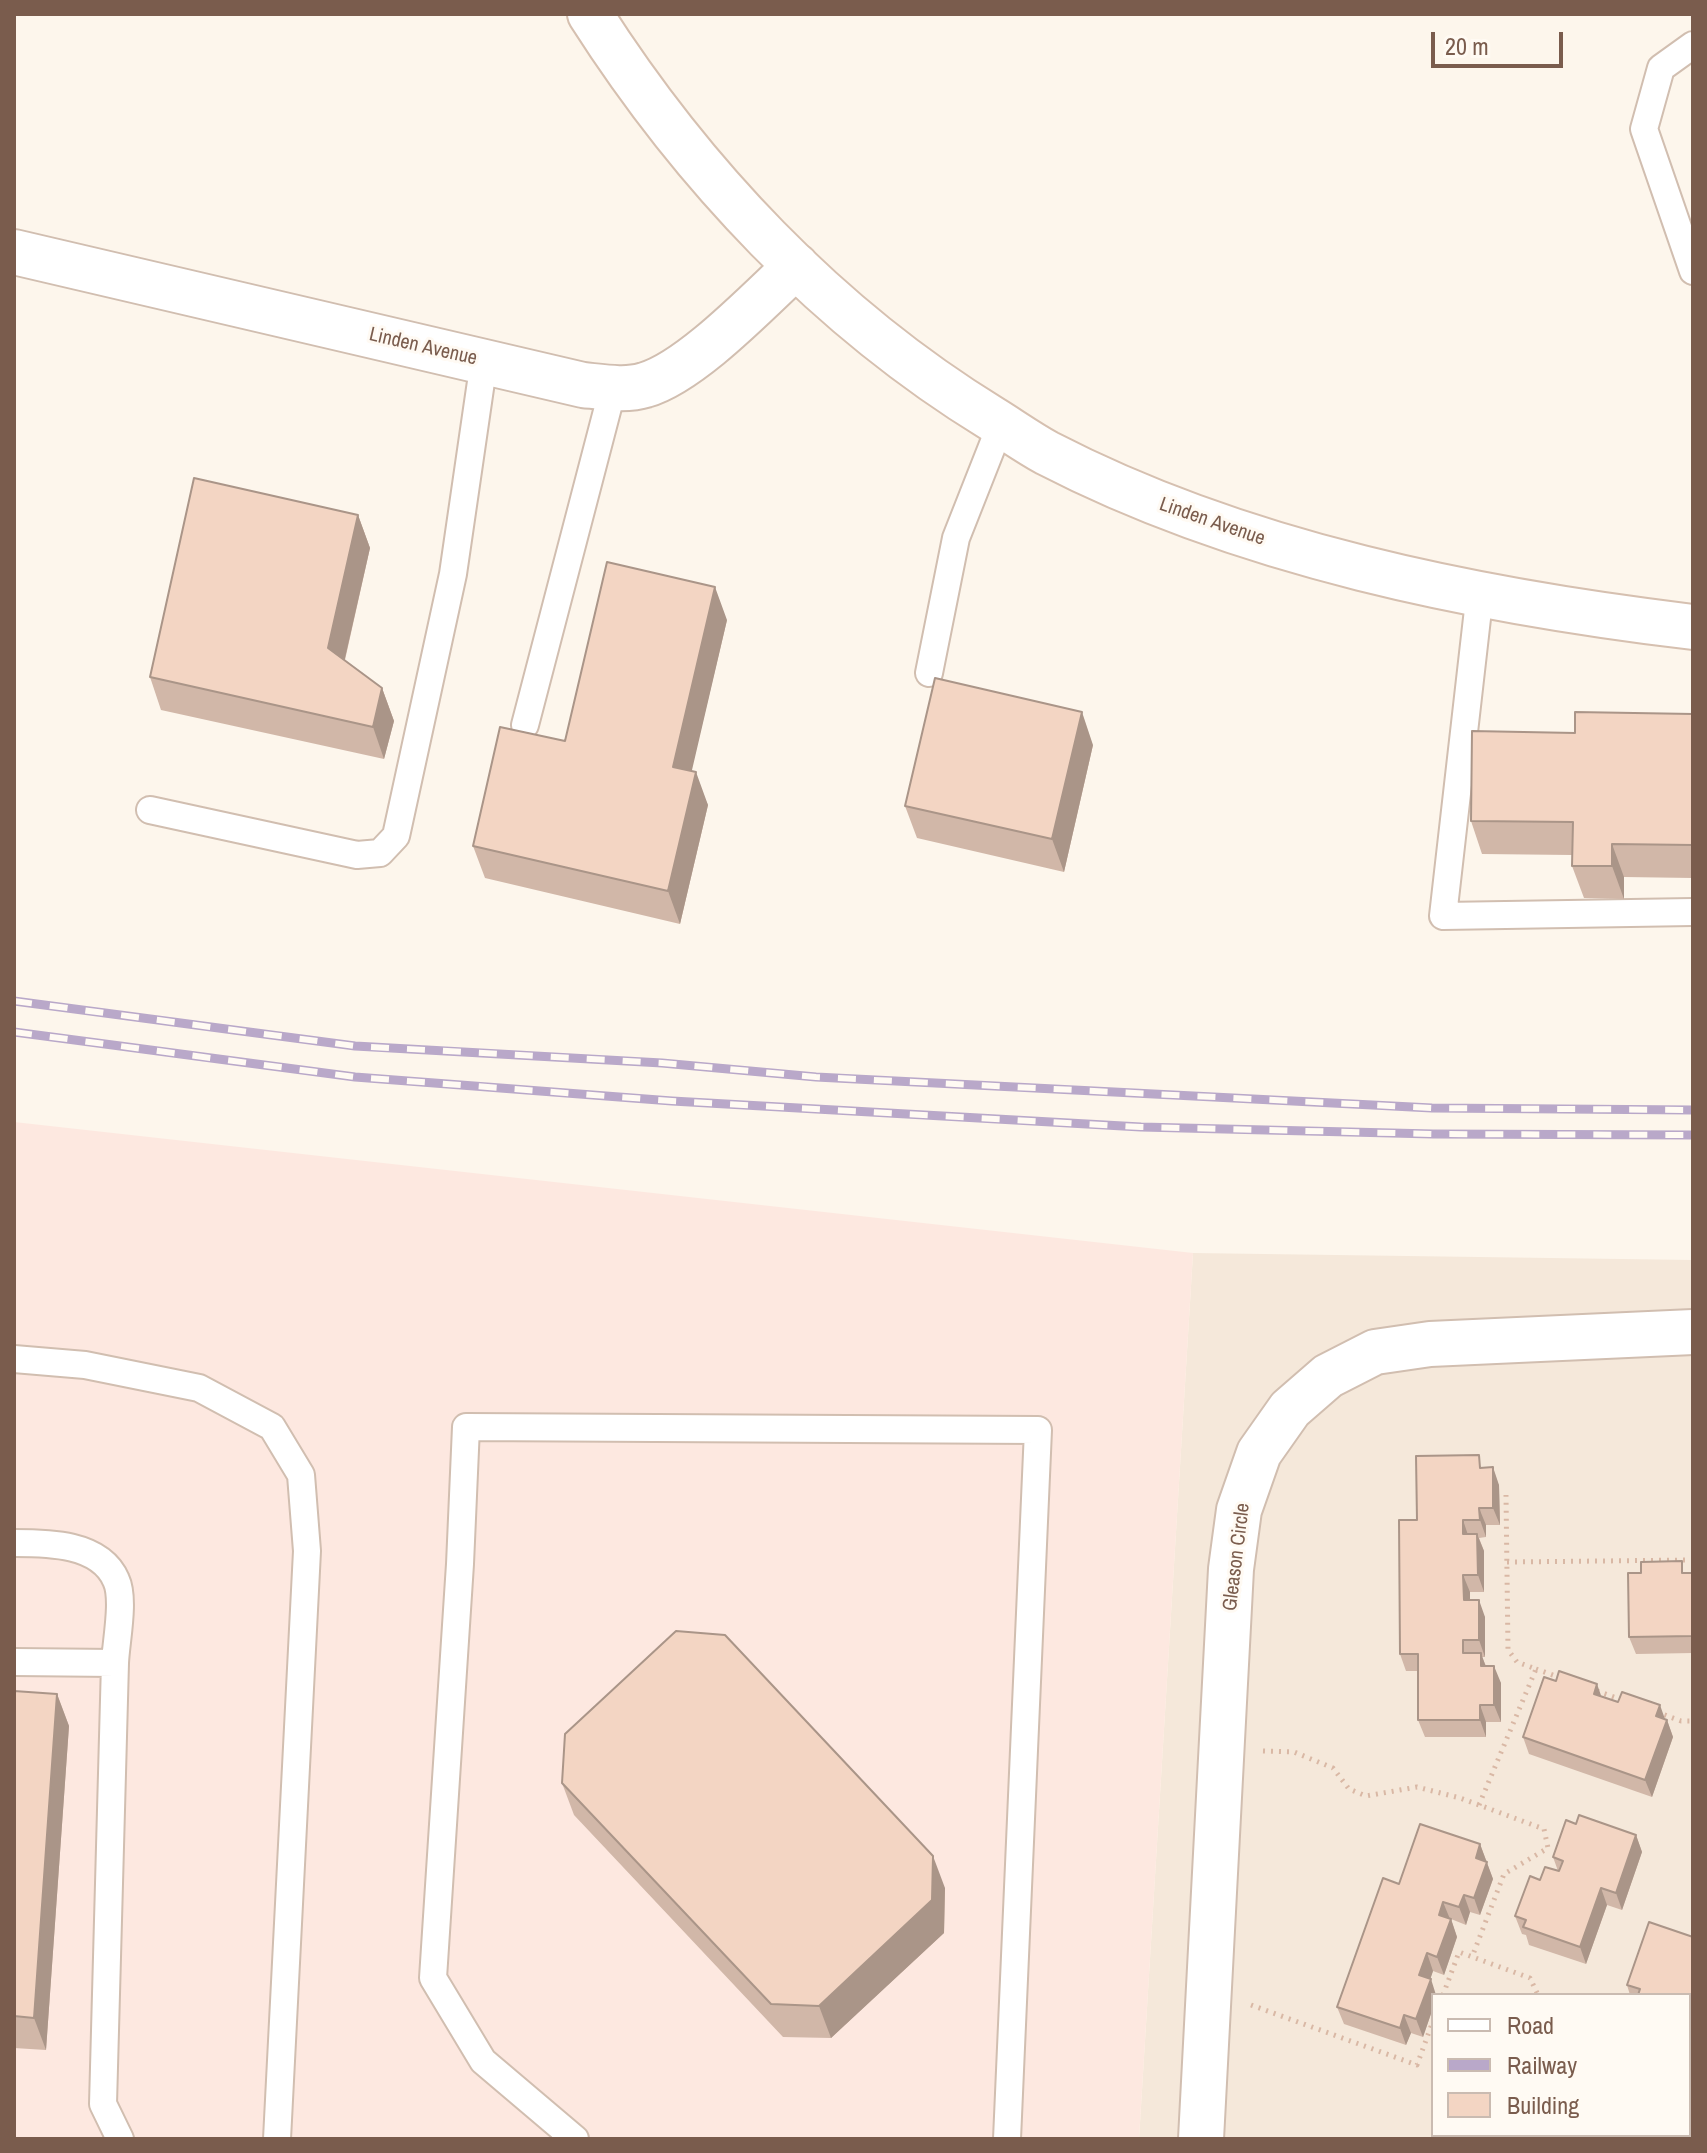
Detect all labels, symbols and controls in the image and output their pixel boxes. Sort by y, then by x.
scale bar [1435,16,1567,66]
text: 20 m [1445,30,1489,62]
street label: Linden Avenue [367,323,479,371]
street label: Linden Avenue [1156,493,1268,551]
street label: Gleason Circle [1218,1502,1256,1612]
legend [1431,1993,1691,2137]
text: Road [1507,2009,1554,2041]
text: Railway [1507,2049,1577,2081]
text: Building [1507,2089,1579,2121]

